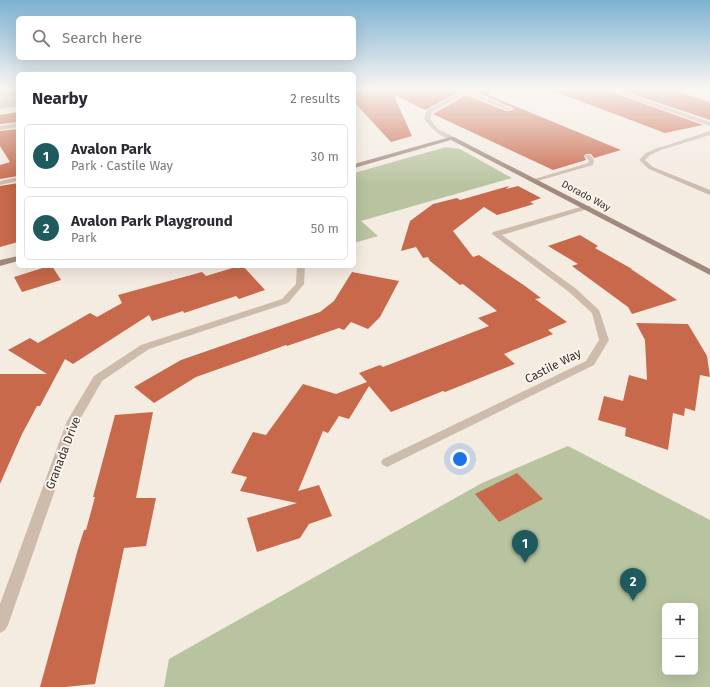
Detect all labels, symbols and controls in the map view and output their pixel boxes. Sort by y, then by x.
search box [16,16,356,60]
icon: search [30,27,52,49]
text: Search here [62,29,142,47]
text: Nearby [32,88,87,109]
text: 2 results [290,91,340,106]
text: Avalon Park [71,140,151,158]
text: 1 [43,149,49,164]
text: 30 m [311,149,339,164]
text: Park · Castile Way [71,158,173,173]
street label: Dorado Way [559,178,613,214]
text: Avalon Park Playground [71,212,233,230]
text: 2 [43,221,49,236]
text: 50 m [311,221,339,236]
text: Park [71,230,97,245]
street label: Castile Way [523,346,584,386]
street label: Granada Drive [43,415,83,491]
your location [450,449,470,469]
pin: 1 [512,530,538,563]
pin: 2 [620,568,646,601]
map controls [662,603,698,675]
button: + [662,603,698,639]
button: − [662,639,698,675]

